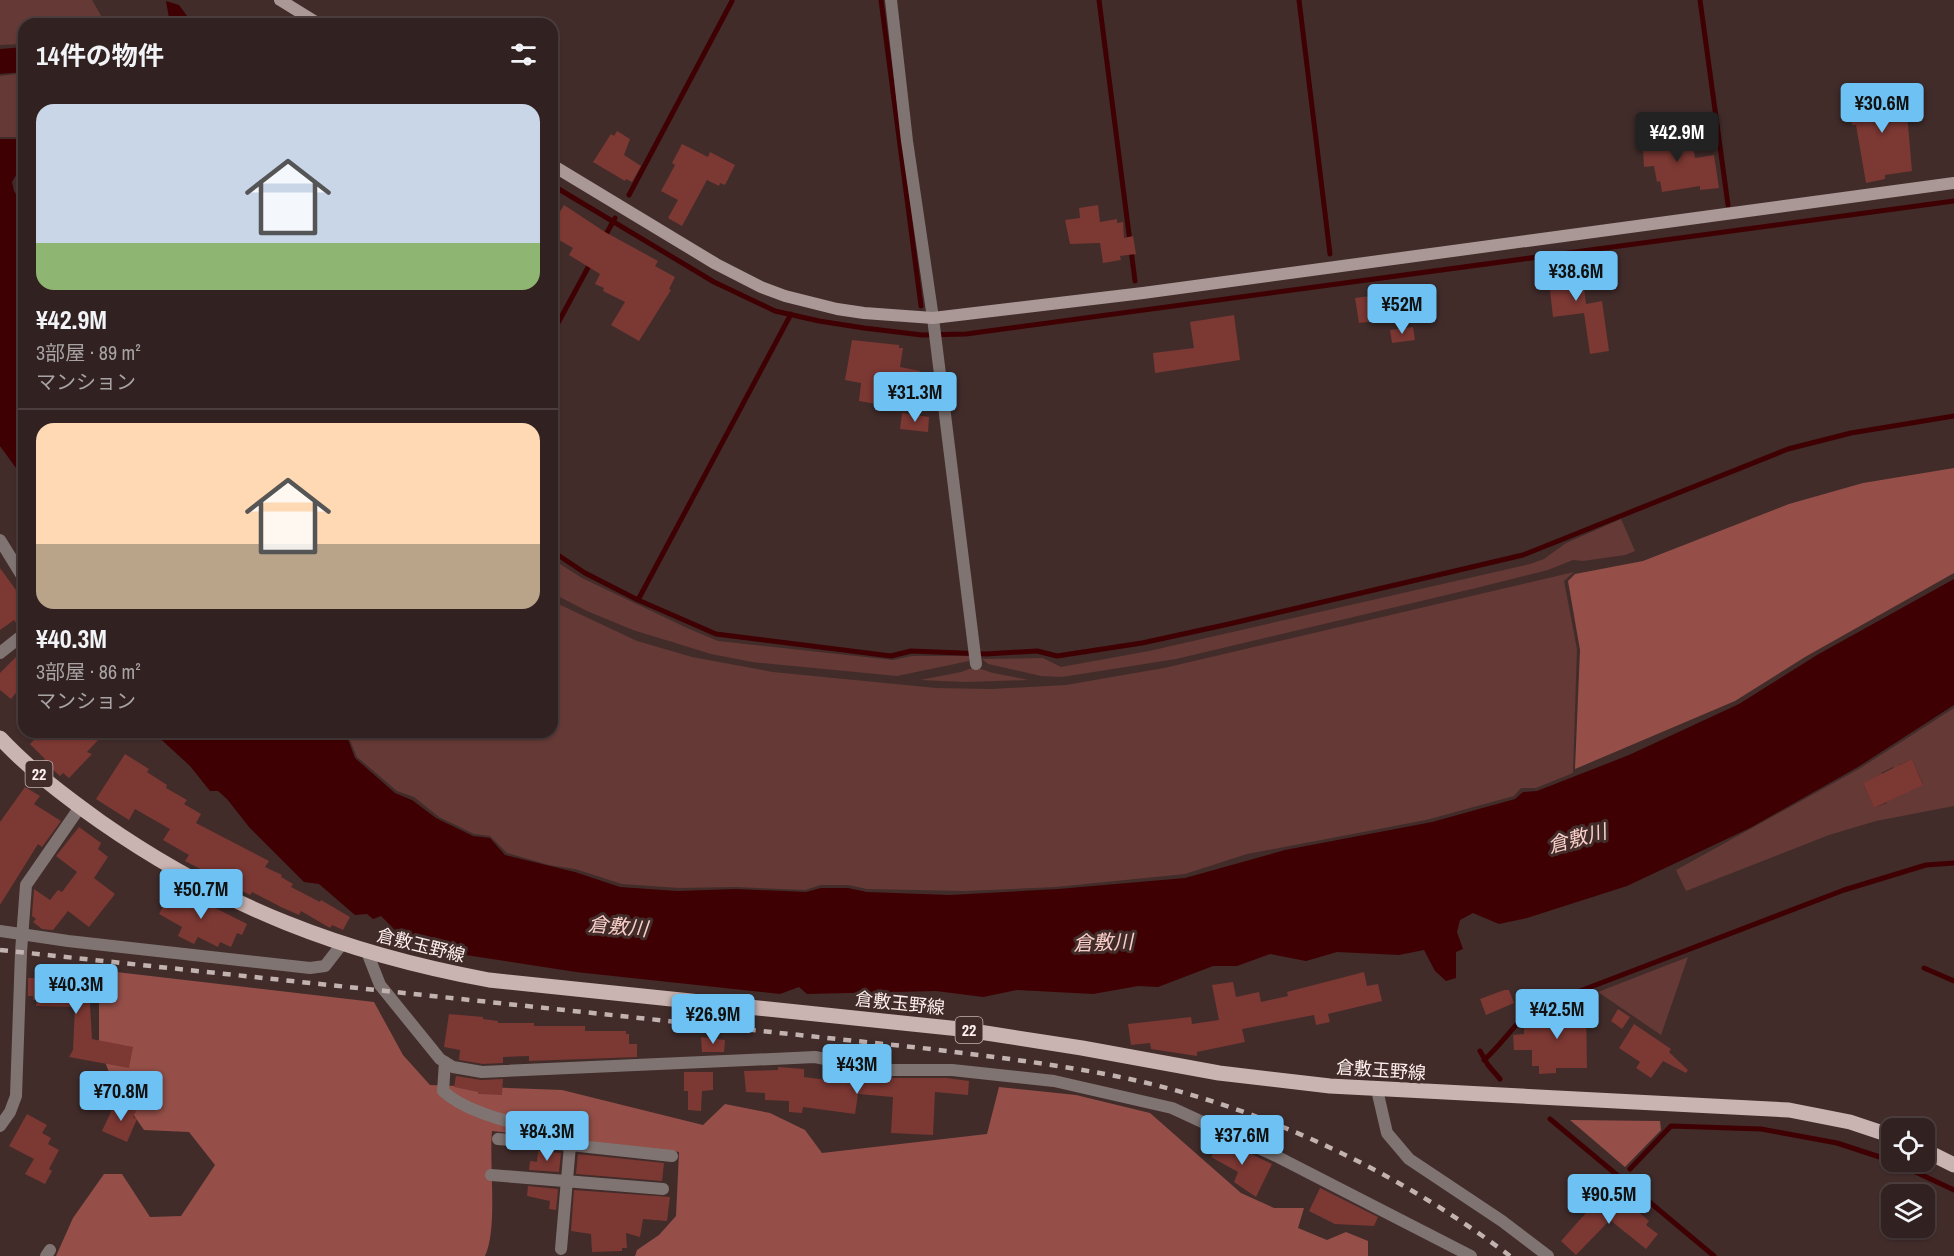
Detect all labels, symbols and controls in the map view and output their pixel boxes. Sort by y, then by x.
text: 14件の物件 [36,38,164,73]
icon: filters [507,38,540,71]
pin: ¥30.6M [1833,83,1931,134]
text: ¥30.6M [1855,89,1909,116]
pin: ¥42.9M [1628,112,1726,163]
text: ¥42.9M [1650,118,1704,145]
icon: home [234,143,342,251]
pin: ¥38.6M [1527,251,1625,302]
text: ¥38.6M [1549,257,1603,284]
pin: ¥52M [1366,284,1438,335]
text: ¥52M [1381,290,1423,317]
text: ¥42.9M [36,302,107,337]
text: 3部屋 · 89 m² [36,339,141,366]
text: マンション [36,368,136,395]
pin: ¥31.3M [866,372,964,423]
text: ¥31.3M [888,378,942,405]
icon: home [234,462,342,570]
text: ¥40.3M [36,621,107,656]
text: 3部屋 · 86 m² [36,658,141,685]
text: マンション [36,687,136,714]
road number: 22 [26,761,52,787]
water label: 倉敷川 [1545,817,1611,859]
pin: ¥50.7M [152,869,250,920]
text: ¥50.7M [174,875,228,902]
water label: 倉敷川 [587,910,651,942]
street label: 倉敷玉野線 [374,922,468,968]
water label: 倉敷川 [1073,927,1135,957]
pin: ¥40.3M [27,964,125,1015]
text: ¥40.3M [49,970,103,997]
street label: 倉敷玉野線 [854,986,946,1020]
pin: ¥42.5M [1508,989,1606,1040]
pin: ¥26.9M [664,994,762,1045]
text: ¥42.5M [1530,995,1584,1022]
text: ¥26.9M [686,1000,740,1027]
road number: 22 [956,1017,982,1043]
pin: ¥43M [821,1044,893,1095]
text: ¥43M [836,1050,878,1077]
street label: 倉敷玉野線 [1335,1054,1427,1086]
pin: ¥70.8M [72,1071,170,1122]
text: ¥70.8M [94,1077,148,1104]
pin: ¥84.3M [498,1111,596,1162]
pin: ¥37.6M [1193,1115,1291,1166]
text: ¥84.3M [520,1117,574,1144]
map controls [1881,1118,1935,1238]
button: locate [1881,1118,1935,1172]
text: ¥37.6M [1215,1121,1269,1148]
pin: ¥90.5M [1560,1174,1658,1225]
text: ¥90.5M [1582,1180,1636,1207]
button: layers [1881,1184,1935,1238]

